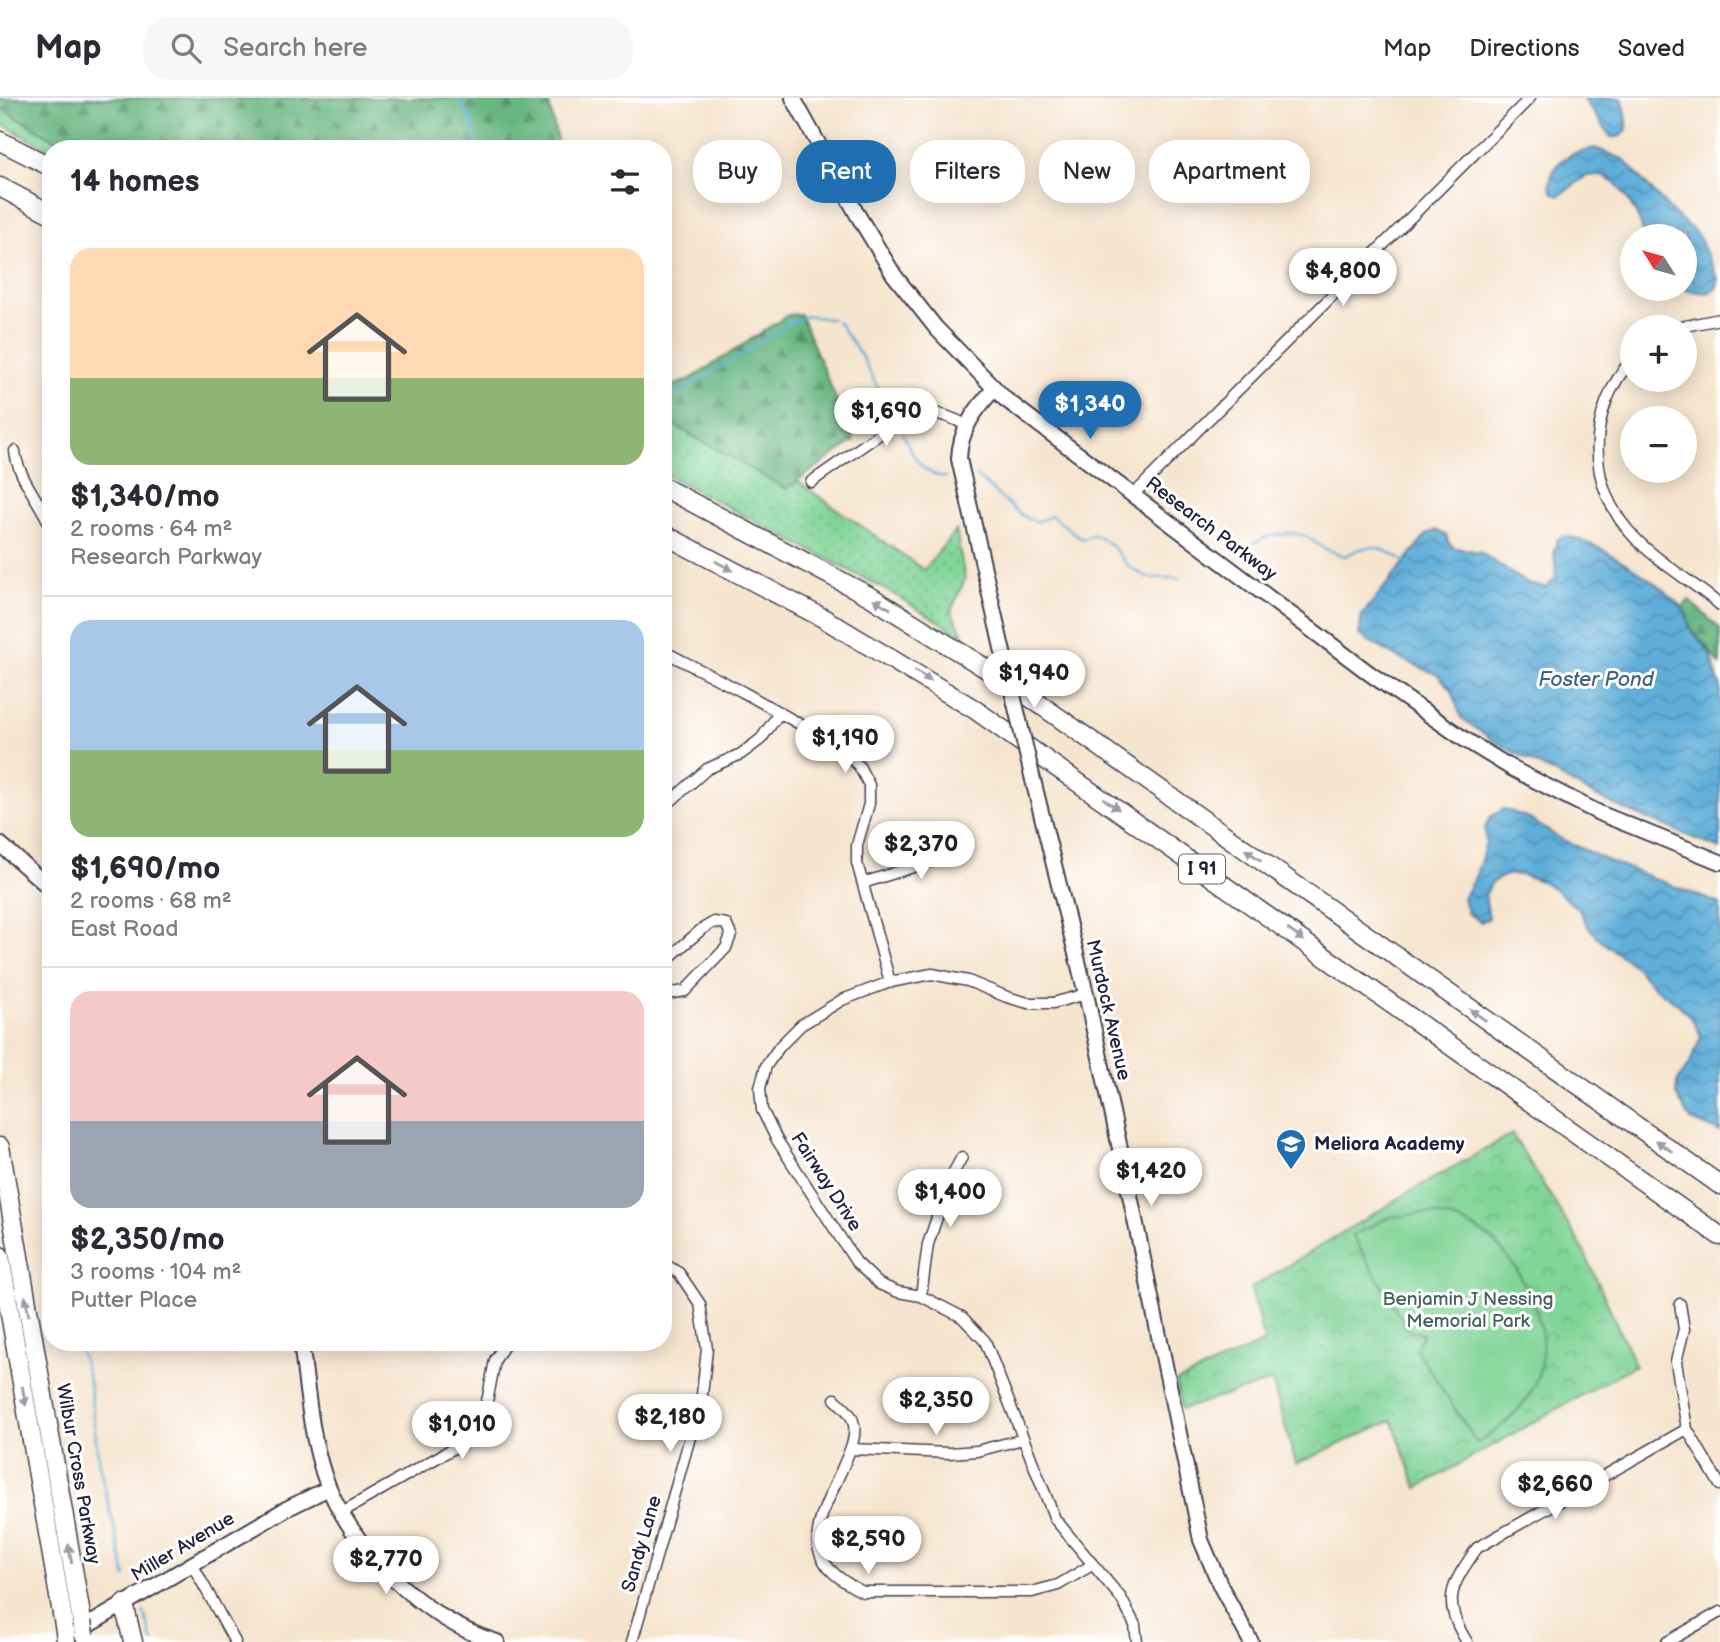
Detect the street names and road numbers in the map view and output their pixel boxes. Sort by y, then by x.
street label: Research Parkway [1141,472,1282,586]
road number: I 91 [1179,854,1225,884]
street label: Murdock Avenue [1081,938,1135,1082]
street label: Fairway Drive [785,1128,867,1236]
street label: Wilbur Cross Parkway [51,1382,105,1566]
street label: Sandy Lane [617,1493,667,1595]
street label: Miller Avenue [127,1507,239,1587]

